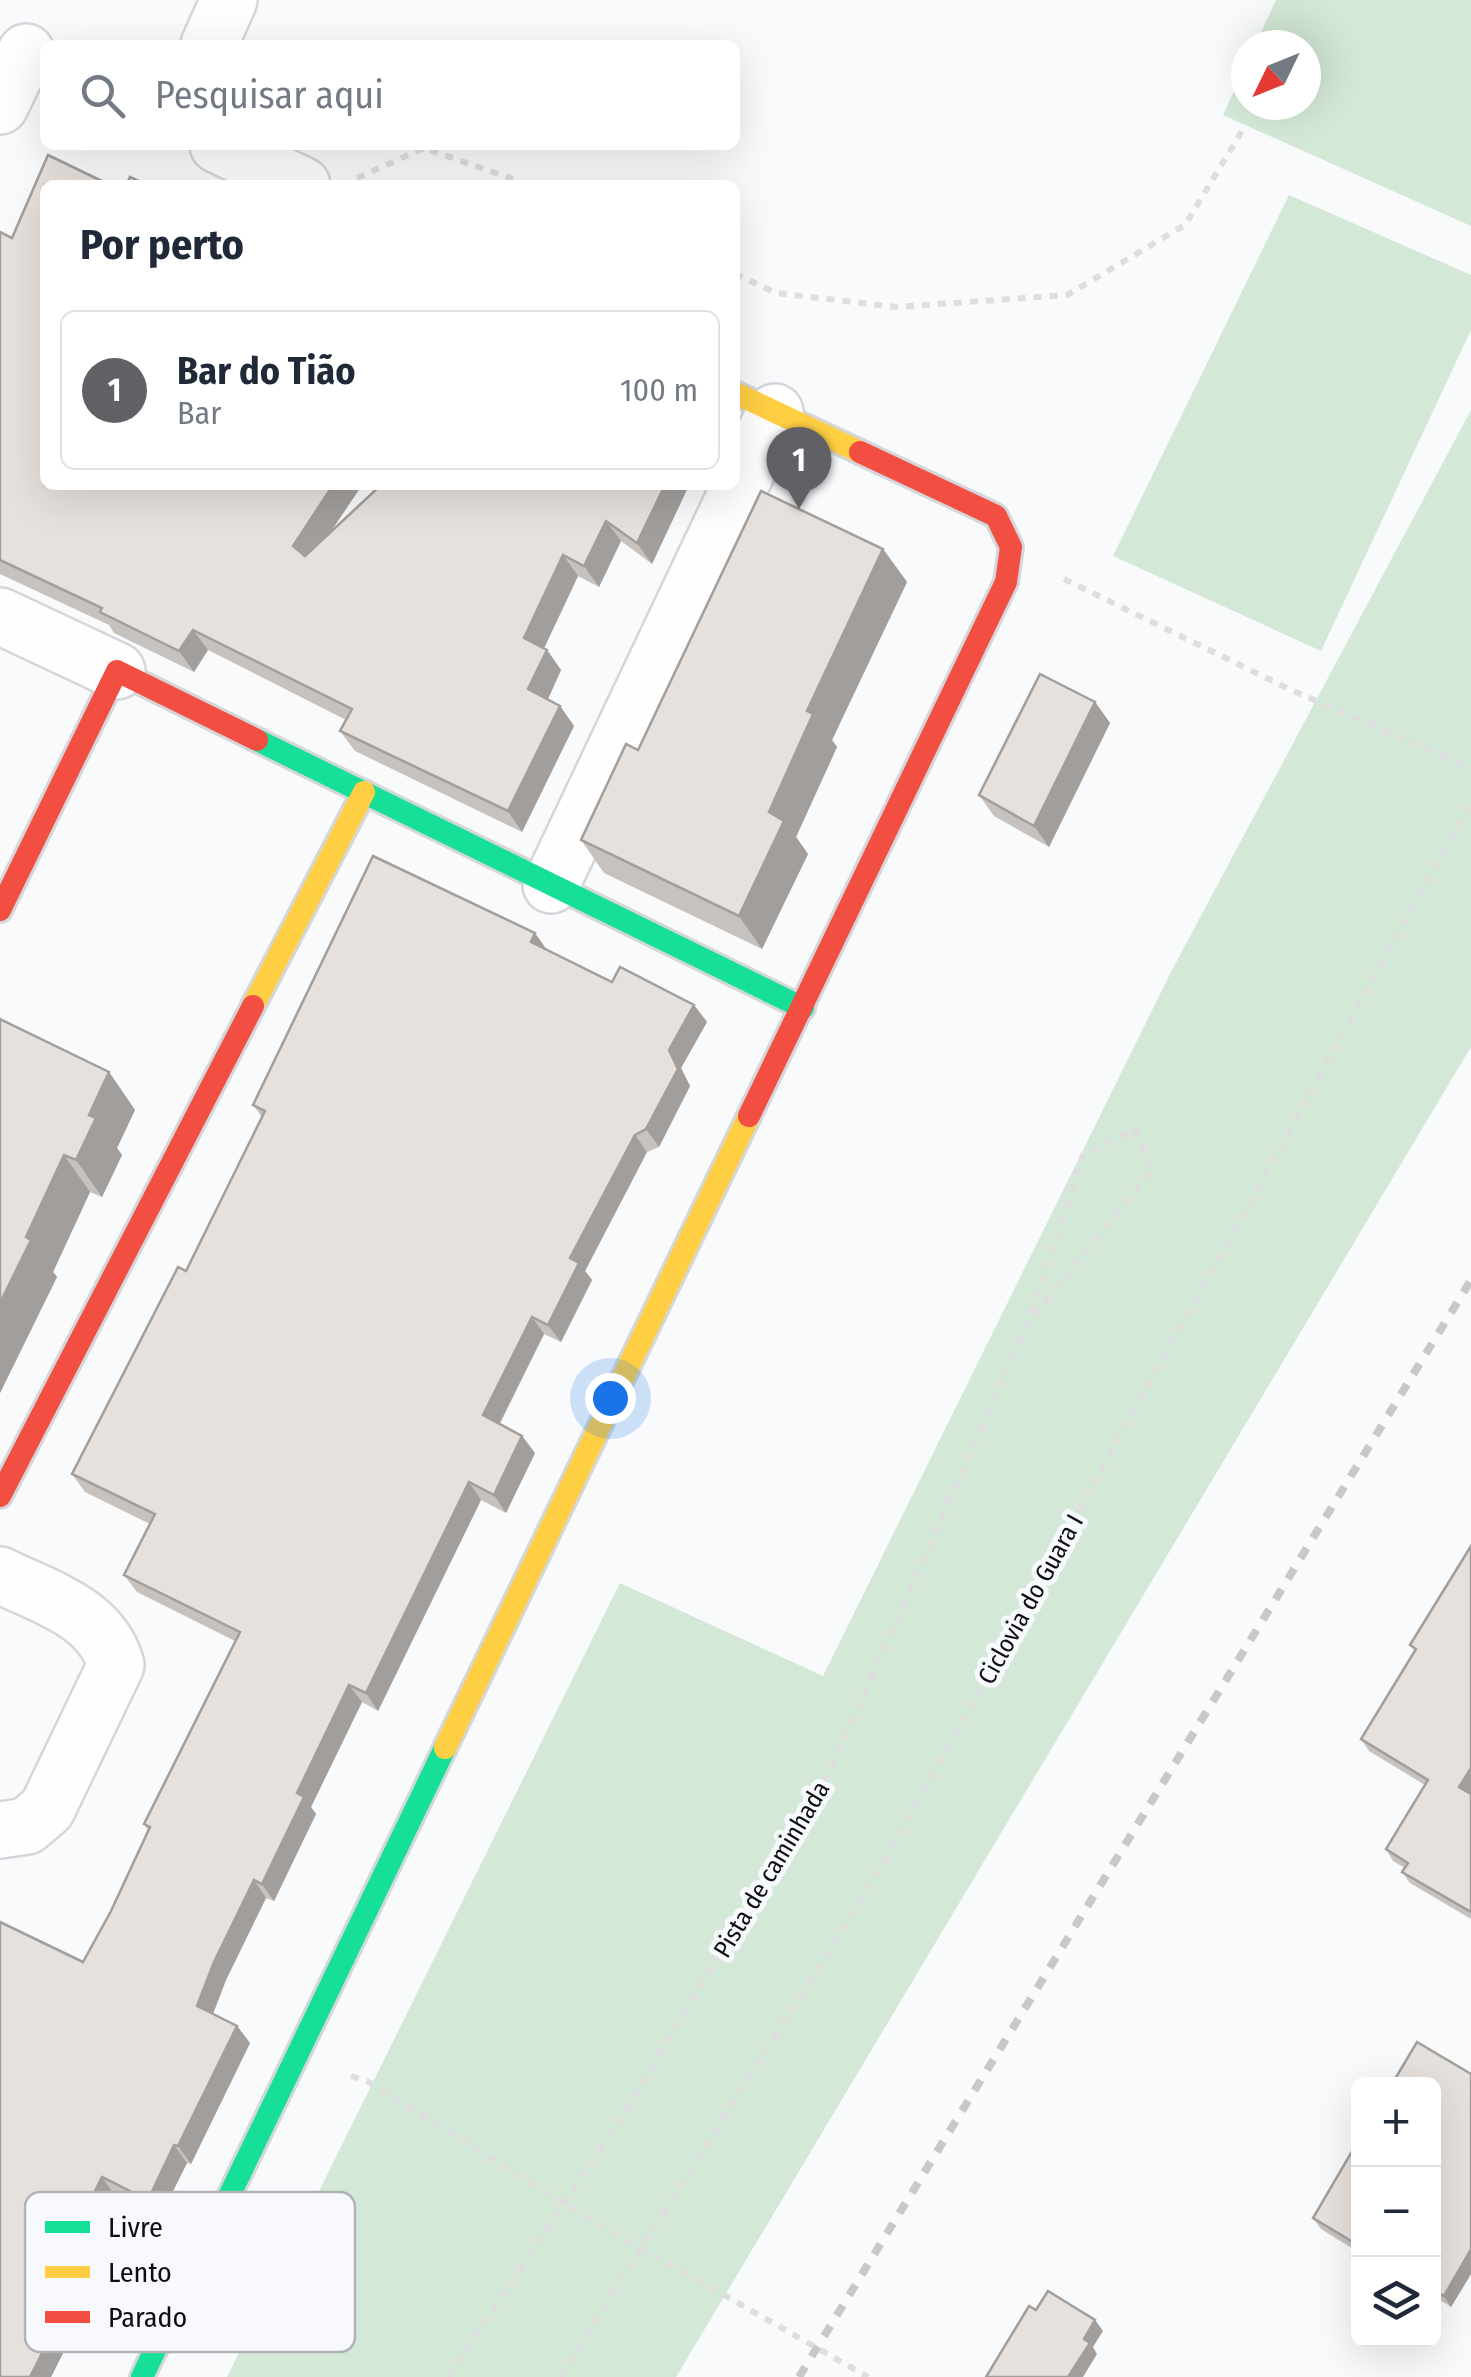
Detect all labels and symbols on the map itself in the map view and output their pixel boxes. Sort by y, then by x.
north arrow [1231,30,1321,120]
pin: 1 [766,426,832,509]
your location [585,1373,636,1424]
street label: Ciclovia do Guara I [972,1509,1090,1690]
street label: Pista de caminhada [707,1776,836,1963]
legend [25,2192,355,2352]
text: Livre [108,2211,163,2244]
text: Lento [108,2256,172,2289]
text: Parado [108,2301,187,2334]

